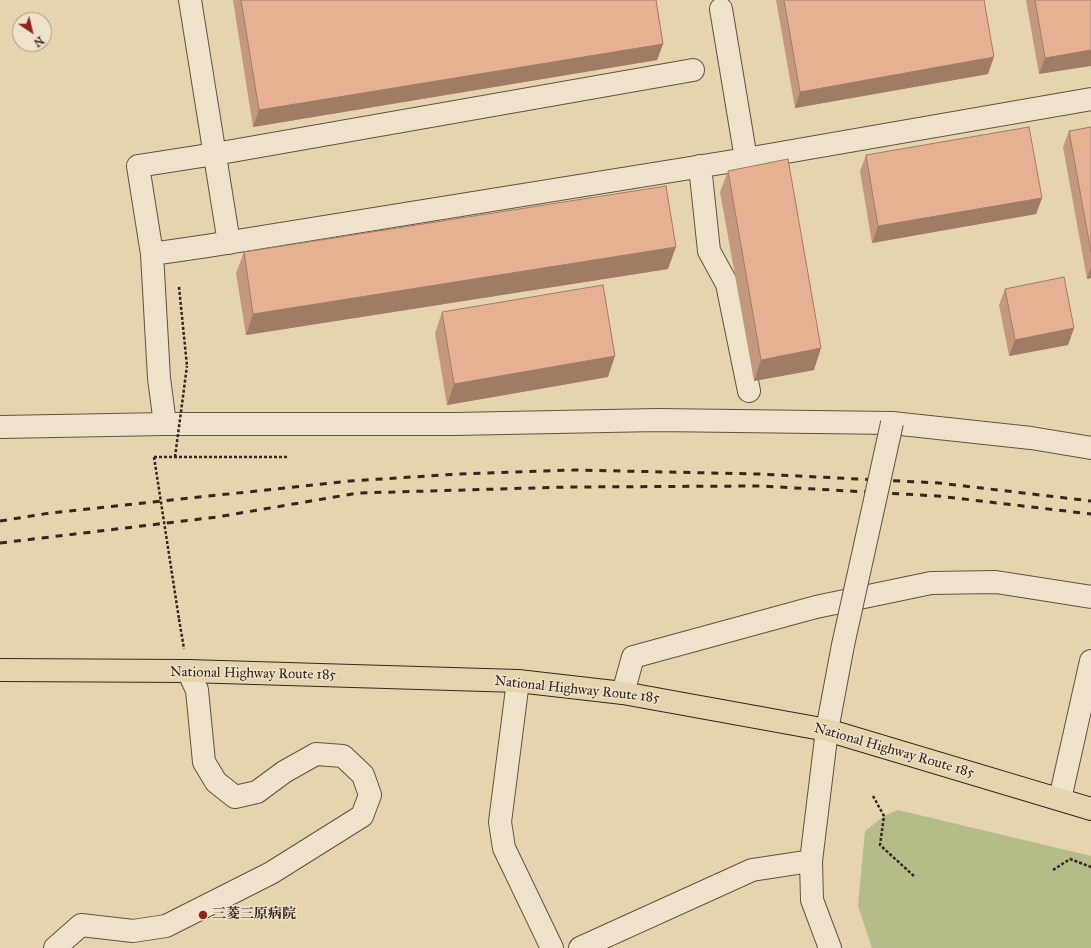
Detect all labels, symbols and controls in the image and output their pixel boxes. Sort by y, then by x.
north arrow [12,12,52,52]
text: N [31,33,46,49]
street label: National Highway Route 185 [170,664,336,684]
street label: National Highway Route 185 [494,673,660,707]
street label: National Highway Route 185 [812,720,976,782]
place label: 三菱三原病院 [212,907,296,923]
marker: 三菱三原病院 [197,909,209,921]

